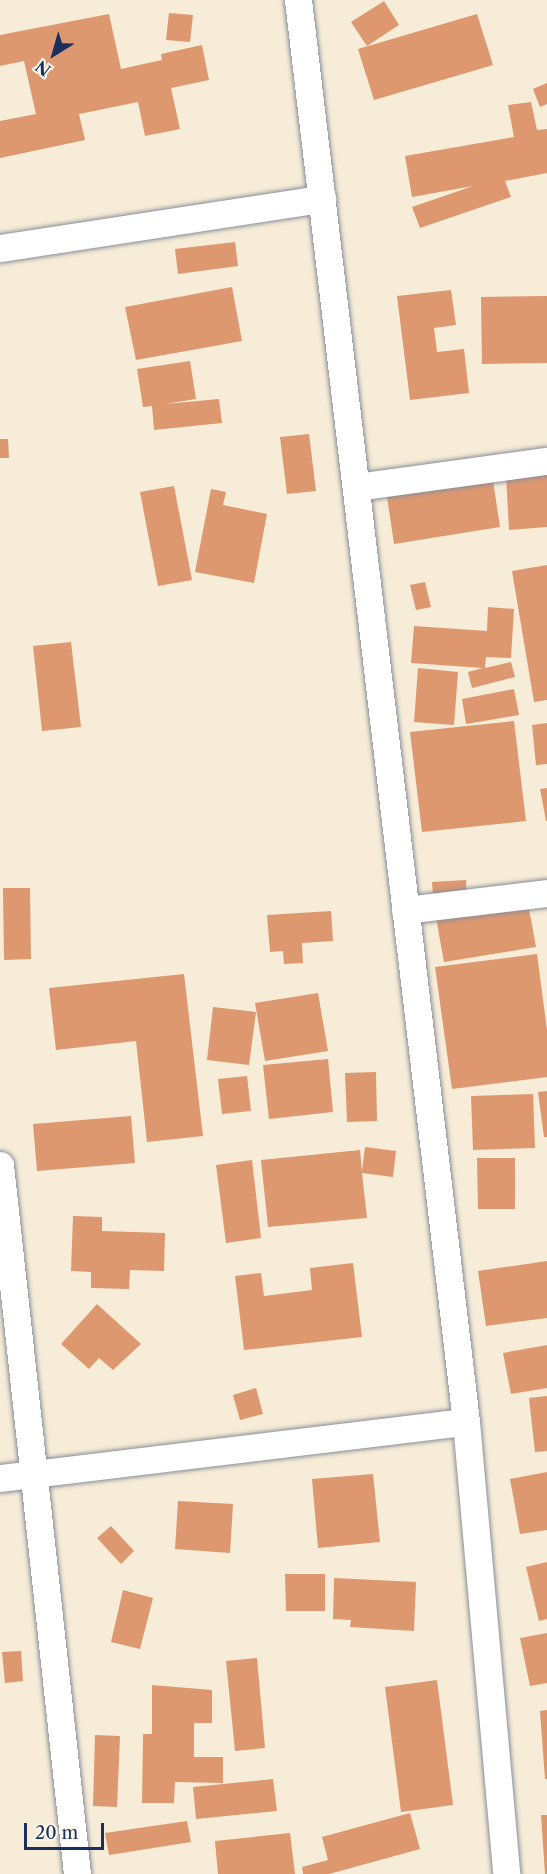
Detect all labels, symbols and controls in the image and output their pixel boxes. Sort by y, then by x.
north arrow [24,24,84,84]
text: N [32,56,55,81]
scale bar [27,1811,106,1849]
text: 20 m [35,1822,78,1844]

